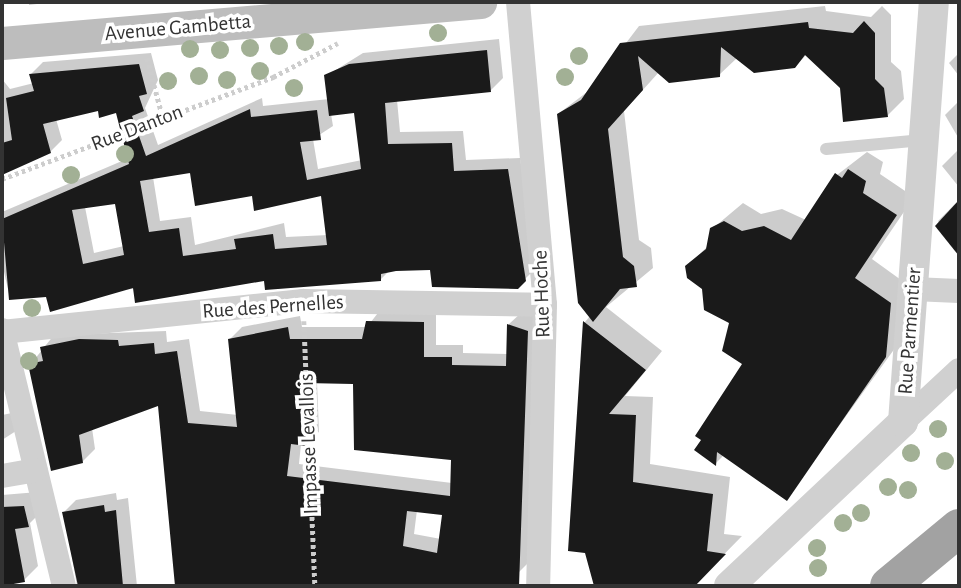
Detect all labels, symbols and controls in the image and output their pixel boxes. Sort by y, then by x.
street label: Avenue Gambetta [104,9,252,47]
street label: Rue Danton [88,99,186,157]
street label: Rue Hoche [528,250,556,338]
street label: Rue Parmentier [893,267,927,395]
street label: Rue des Pernelles [201,289,345,325]
street label: Impasse Levallois [294,373,324,515]

